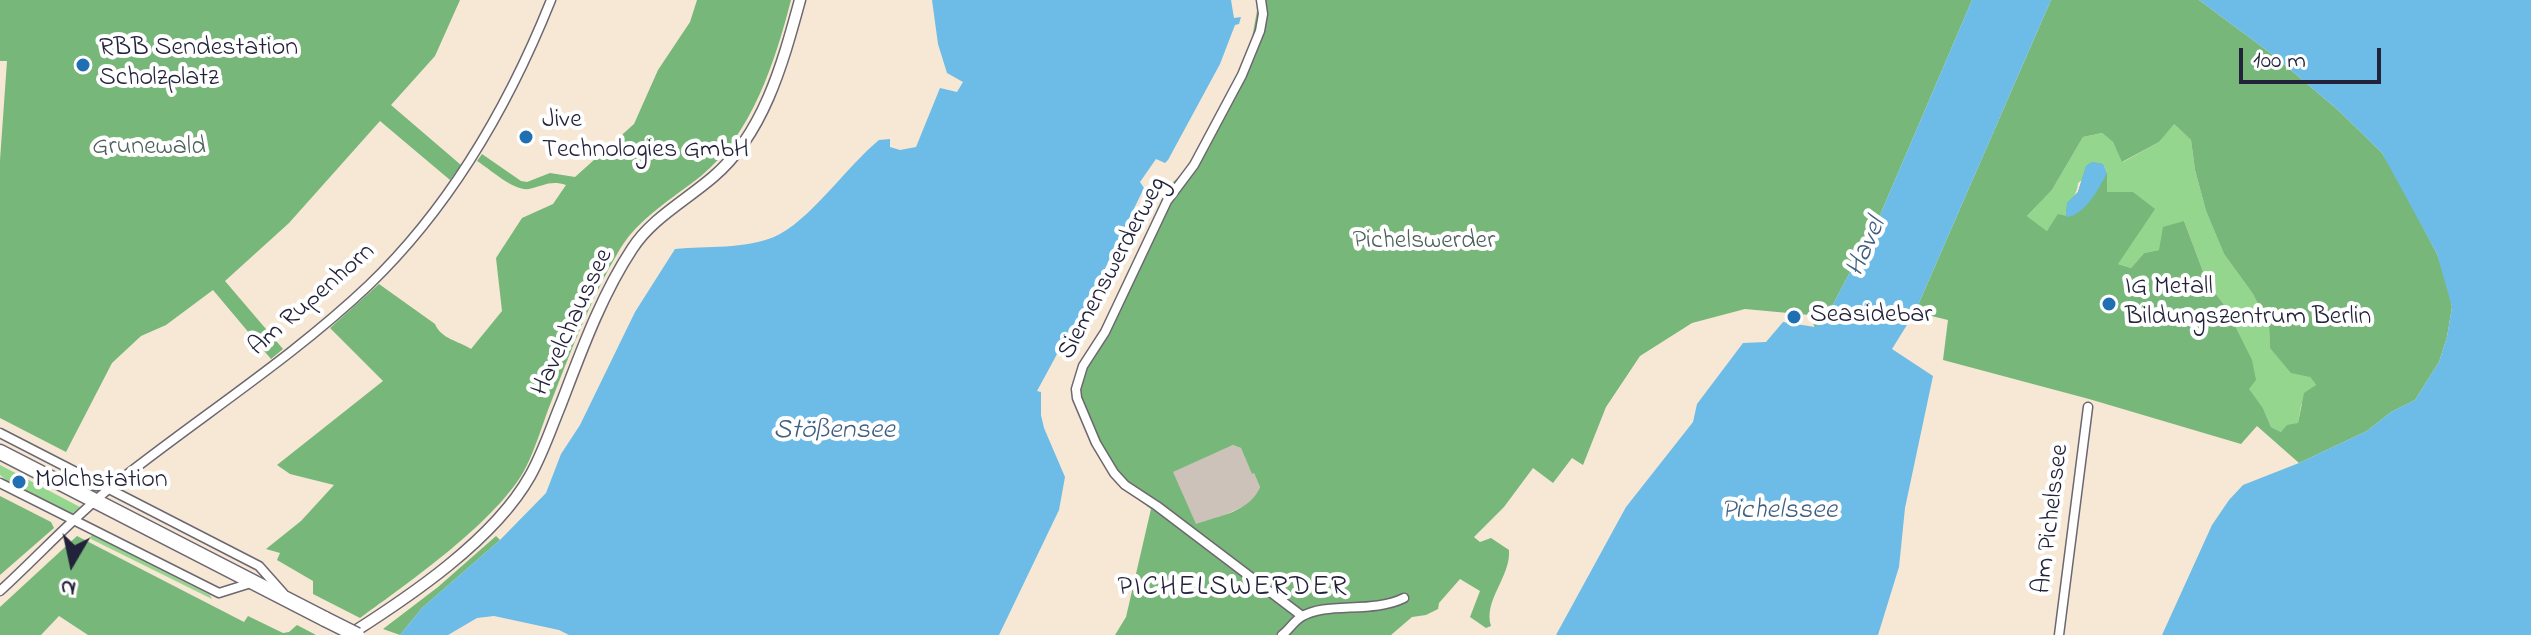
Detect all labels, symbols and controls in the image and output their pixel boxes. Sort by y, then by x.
scale bar [2243,32,2385,82]
place label: RBB Sendestation Scholzplatz [99,34,298,96]
text: 100 m [2253,44,2306,79]
marker: RBB Sendestation Scholzplatz [74,56,92,74]
place label: Jive Technologies GmbH [542,106,749,168]
marker: Jive Technologies GmbH [517,128,535,146]
park label: Grunewald [92,133,206,165]
street label: Siemenswerderweg [1053,172,1175,366]
water label: Havel [1840,214,1896,282]
park label: Pichelswerder [1353,227,1495,259]
street label: Am Rupenhorn [243,238,383,364]
street label: Havelchaussee [526,245,622,401]
place label: IG Metall Bildungszentrum Berlin [2125,273,2371,334]
marker: IG Metall Bildungszentrum Berlin [2100,295,2118,313]
place label: Seasidebar [1810,301,1932,333]
marker: Seasidebar [1785,308,1803,326]
water label: Stößensee [773,415,895,449]
street label: Am Pichelssee [2028,442,2078,596]
place label: Molchstation [35,466,168,498]
marker: Molchstation [10,473,28,491]
water label: Pichelssee [1721,495,1837,529]
north arrow [32,523,112,603]
text: N [58,570,78,604]
district label: PICHELSWERDER [1117,572,1349,606]

